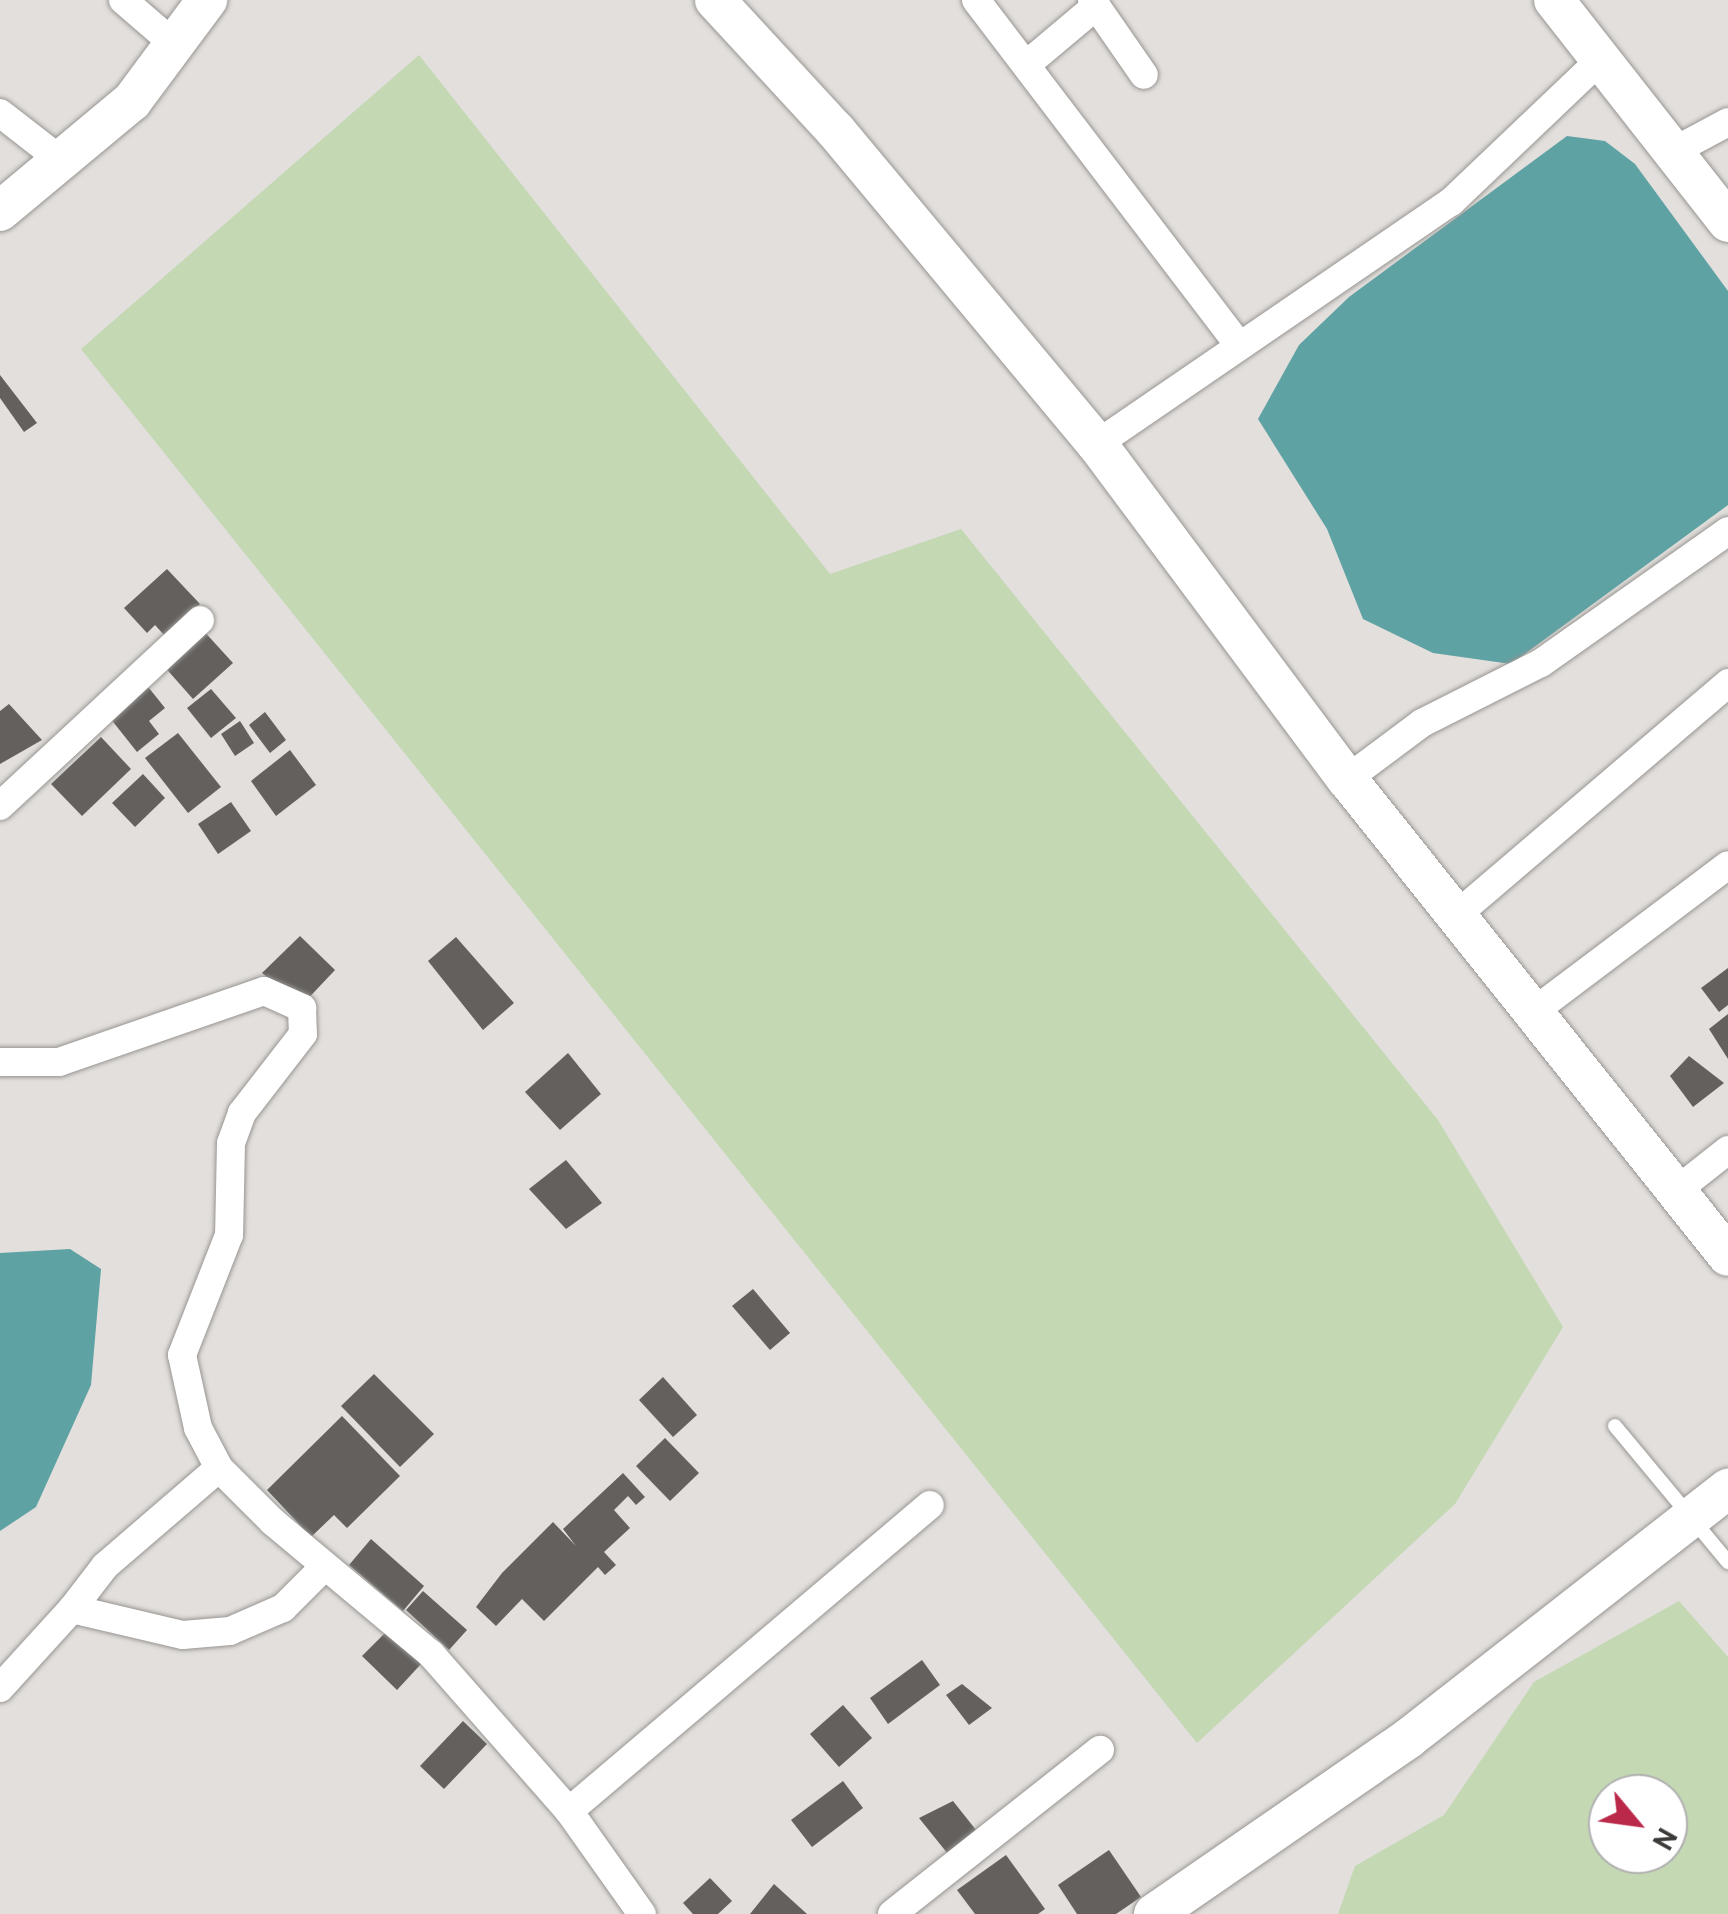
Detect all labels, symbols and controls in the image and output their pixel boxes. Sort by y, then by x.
north arrow [1588,1774,1688,1874]
text: N [1642,1820,1683,1855]

